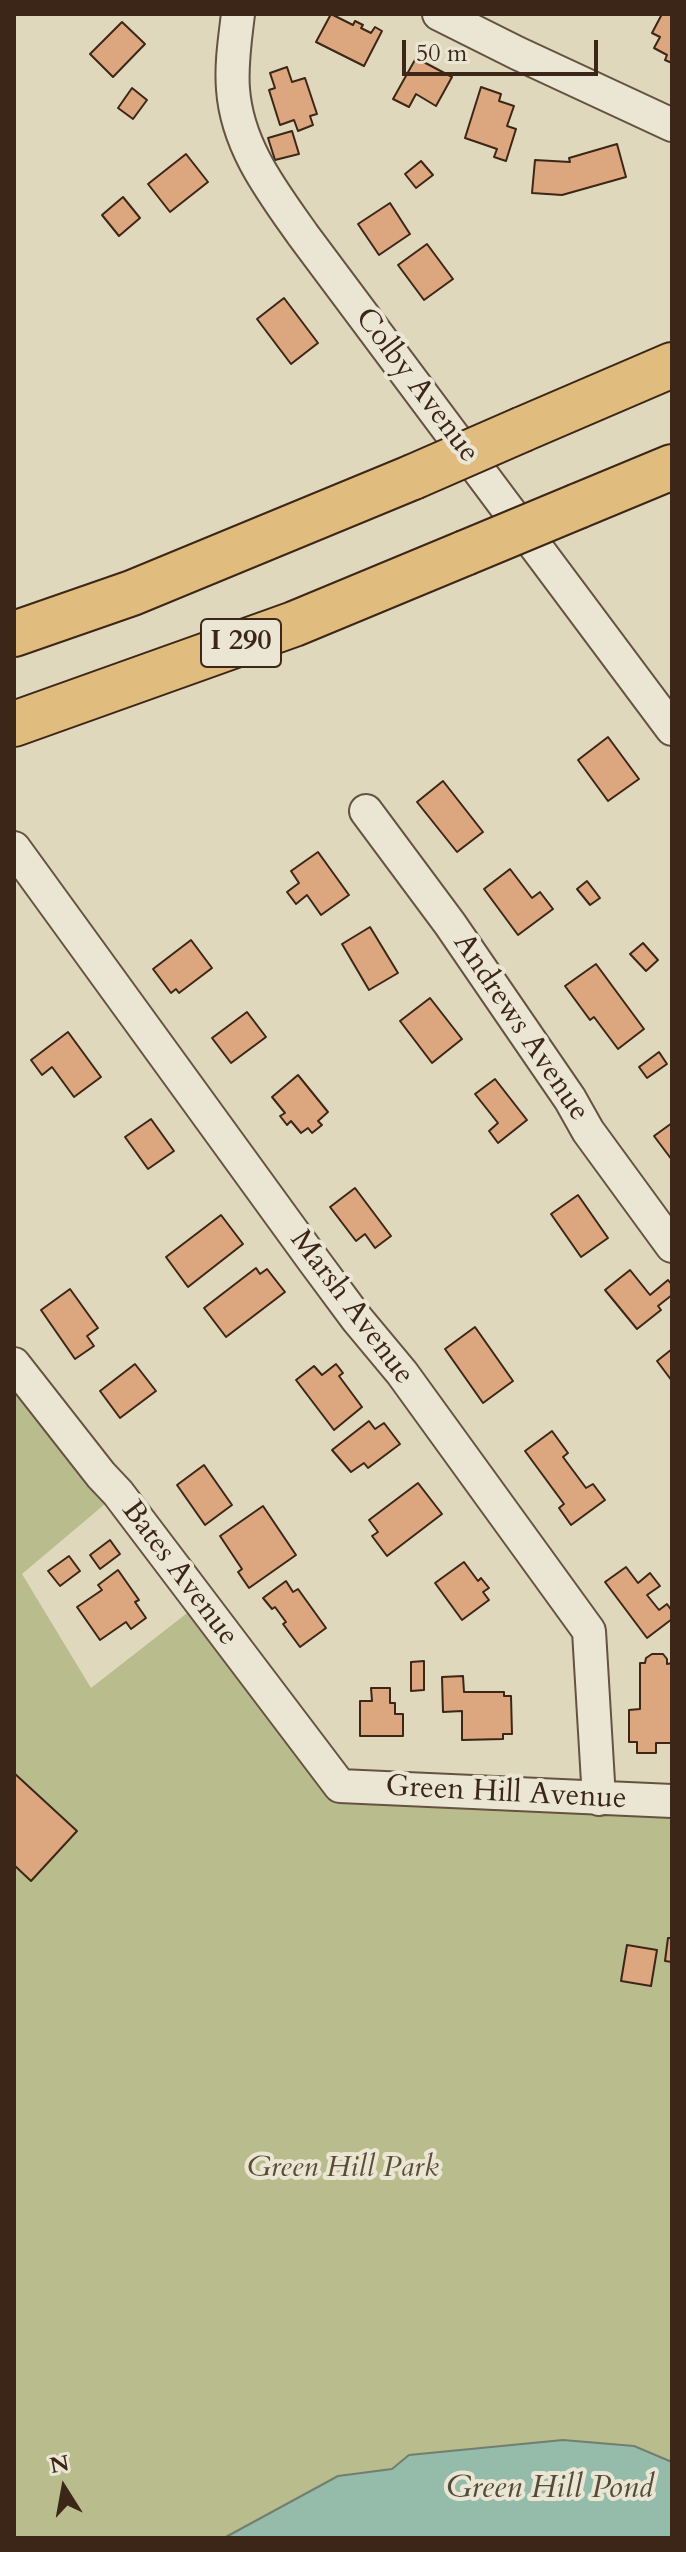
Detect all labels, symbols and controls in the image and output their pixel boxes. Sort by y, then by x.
scale bar [406,24,602,74]
text: 50 m [416,37,467,70]
street label: Colby Avenue [346,302,486,470]
road number: I 290 [201,619,281,667]
street label: Andrews Avenue [444,927,596,1129]
street label: Marsh Avenue [281,1224,421,1392]
street label: Bates Avenue [113,1495,245,1653]
street label: Green Hill Avenue [385,1770,627,1818]
park label: Green Hill Park [247,2151,439,2187]
north arrow [24,2448,104,2528]
text: N [47,2448,72,2481]
water label: Green Hill Pond [446,2471,654,2509]

